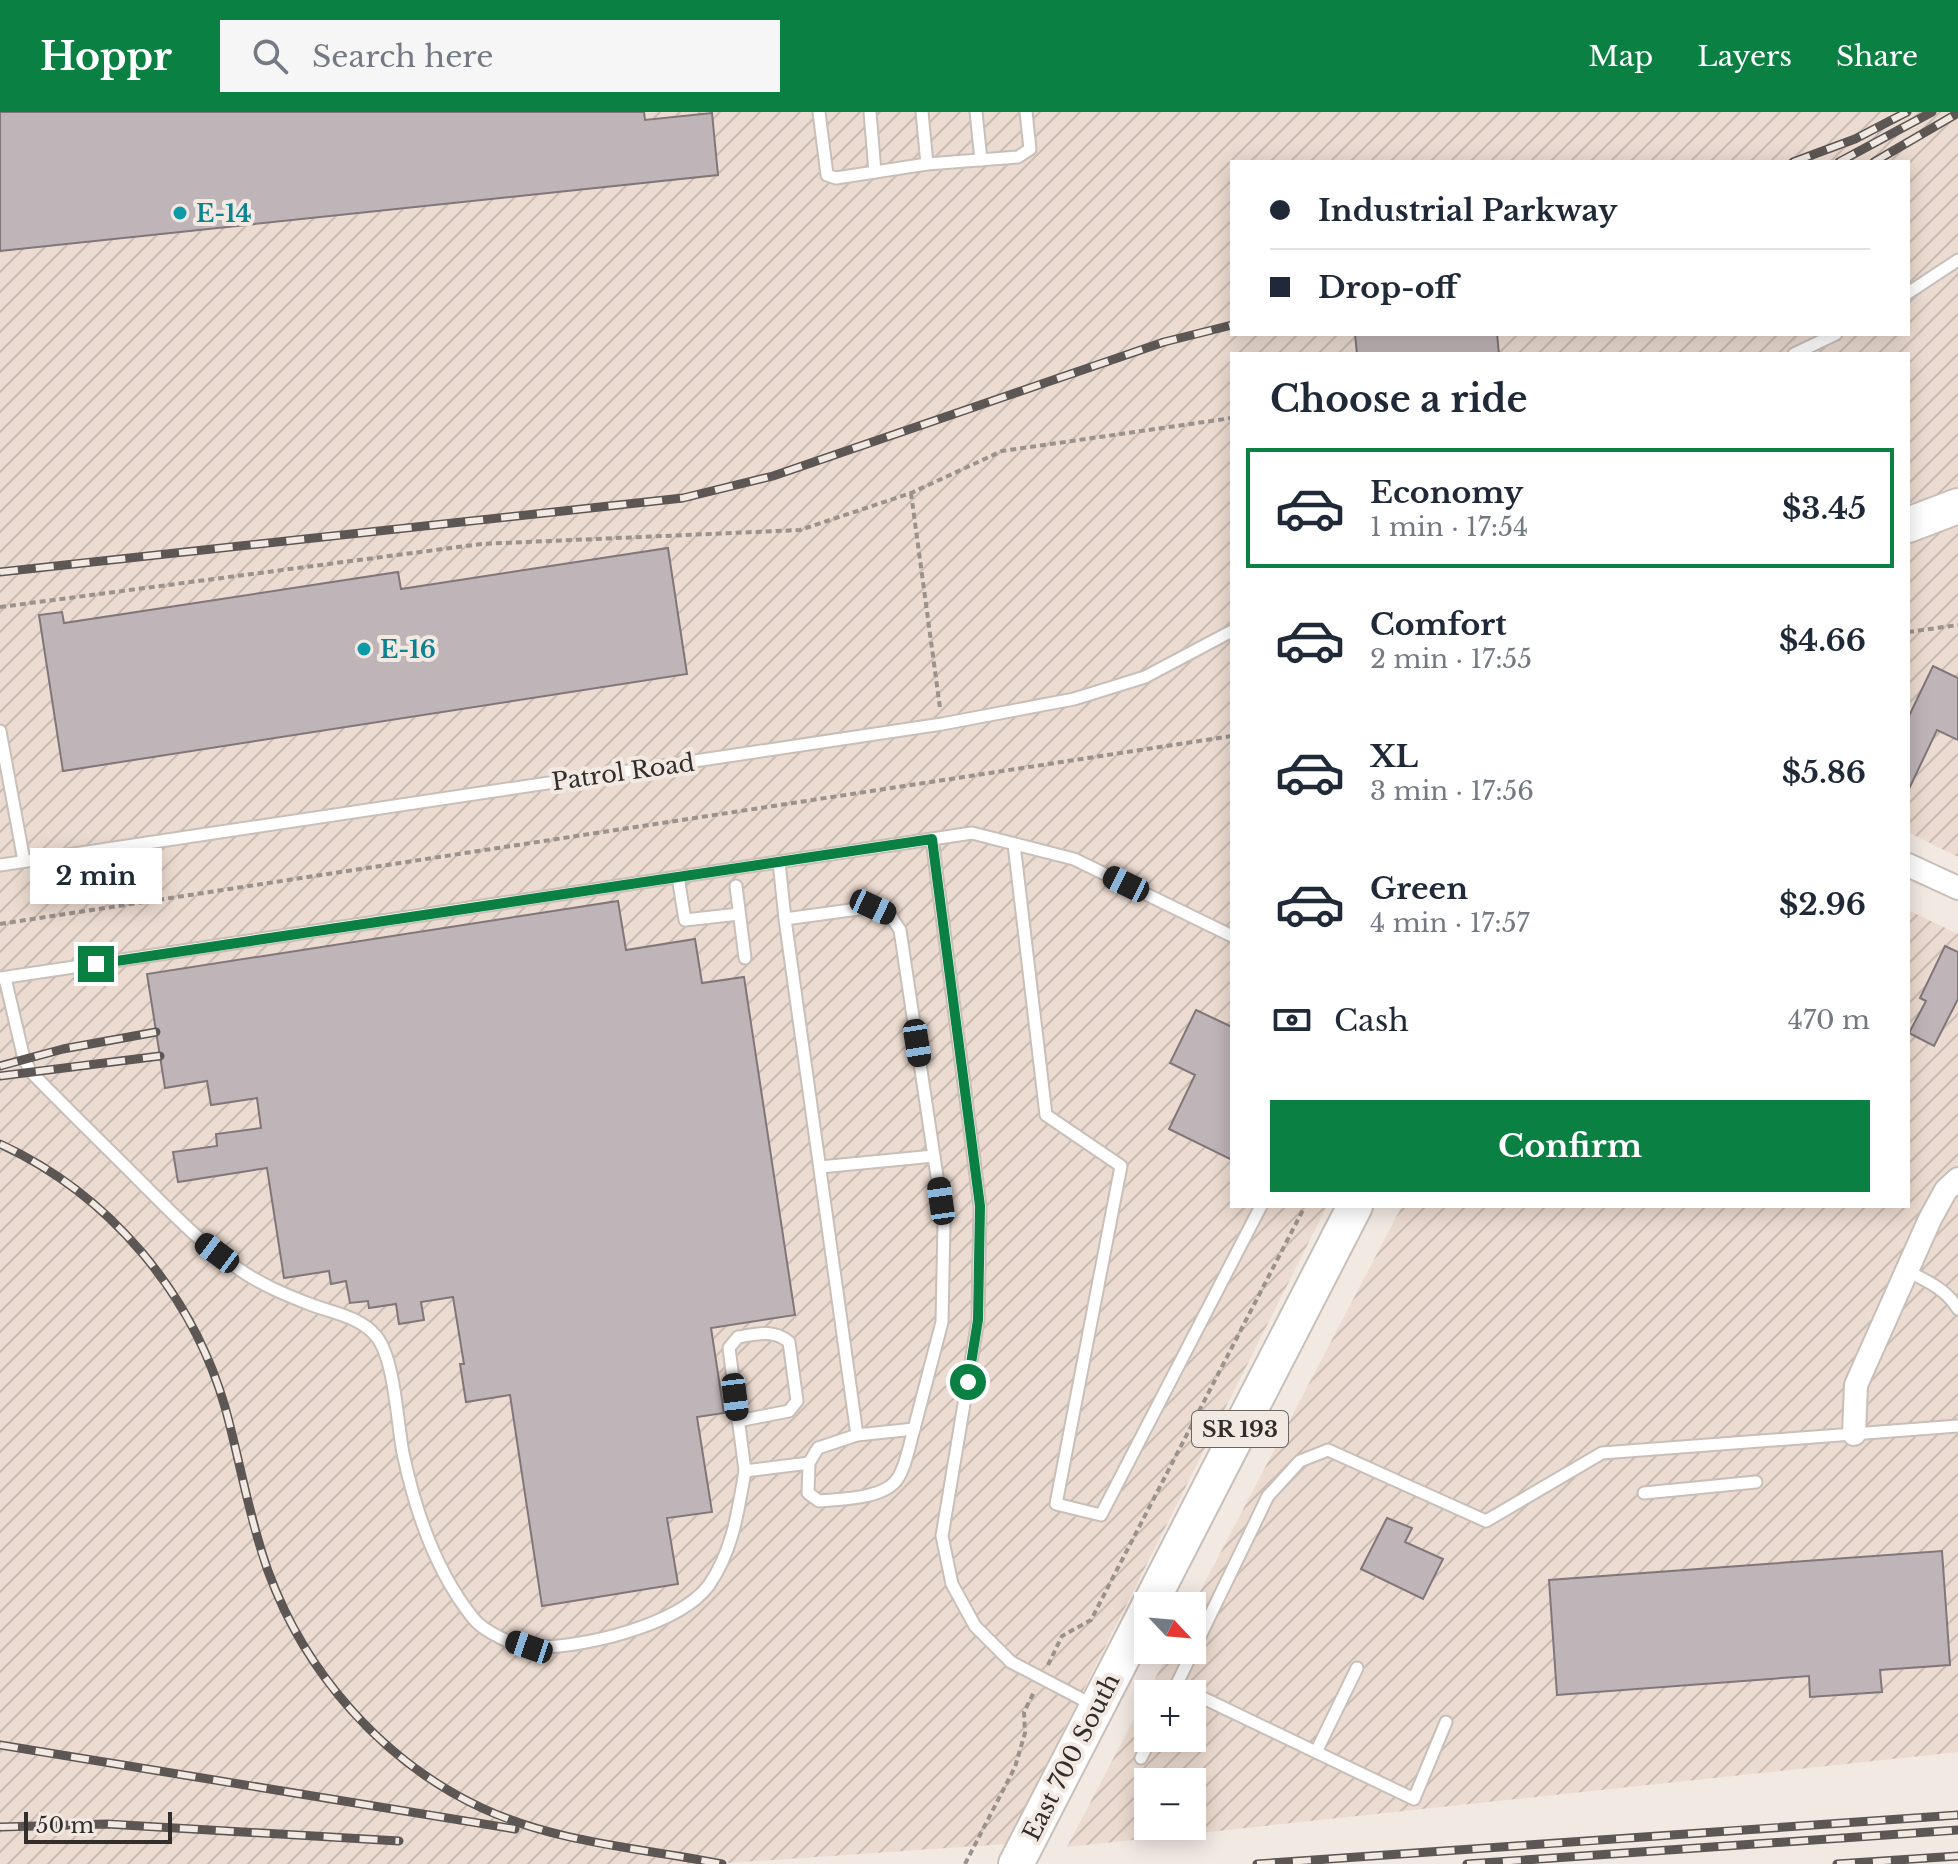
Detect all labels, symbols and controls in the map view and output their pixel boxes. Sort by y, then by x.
search box [220,20,780,92]
text: Hoppr [40,33,172,80]
icon: search [248,34,292,78]
text: Search here [312,38,494,75]
text: Map [1588,39,1653,74]
text: Layers [1697,39,1792,74]
text: Share [1836,39,1918,74]
text: Industrial Parkway [1318,192,1617,229]
place label: E-14 [196,199,252,228]
marker: E-14 [171,204,189,222]
text: Drop-off [1318,269,1458,306]
text: Choose a ride [1270,377,1527,422]
icon: car [1274,472,1346,544]
text: Economy [1370,474,1523,511]
text: $3.45 [1782,490,1866,527]
text: 1 min · 17:54 [1370,511,1528,543]
icon: car [1274,604,1346,676]
text: Comfort [1370,606,1507,643]
text: $4.66 [1779,622,1866,659]
place label: E-16 [380,635,436,664]
marker: E-16 [355,640,373,658]
text: 2 min · 17:55 [1370,643,1532,675]
icon: car [1274,736,1346,808]
text: XL [1370,738,1418,775]
street label: Patrol Road [550,748,696,796]
text: $5.86 [1782,754,1866,791]
text: 3 min · 17:56 [1370,775,1534,807]
callout: 2 min [30,848,162,904]
text: 2 min [56,860,136,892]
car [1099,863,1153,905]
icon: car [1274,868,1346,940]
text: Green [1370,870,1468,907]
car [846,886,900,928]
text: $2.96 [1779,886,1866,923]
text: 4 min · 17:57 [1370,907,1530,939]
route end [78,946,114,982]
icon: cash [1270,998,1314,1042]
text: Cash [1334,1002,1409,1039]
text: 470 m [1788,1004,1870,1036]
car [901,1017,933,1069]
button: Confirm [1270,1100,1870,1192]
car [926,1176,956,1226]
car [191,1229,243,1277]
route start [950,1364,986,1400]
car [720,1372,750,1422]
road number: SR 193 [1192,1411,1288,1447]
north arrow [1134,1592,1206,1664]
map controls [1134,1592,1206,1840]
car [502,1628,556,1666]
street label: East 700 South [1016,1669,1126,1845]
button: + [1134,1680,1206,1752]
button: − [1134,1768,1206,1840]
scale bar [24,1808,172,1844]
text: 50 m [36,1812,94,1839]

